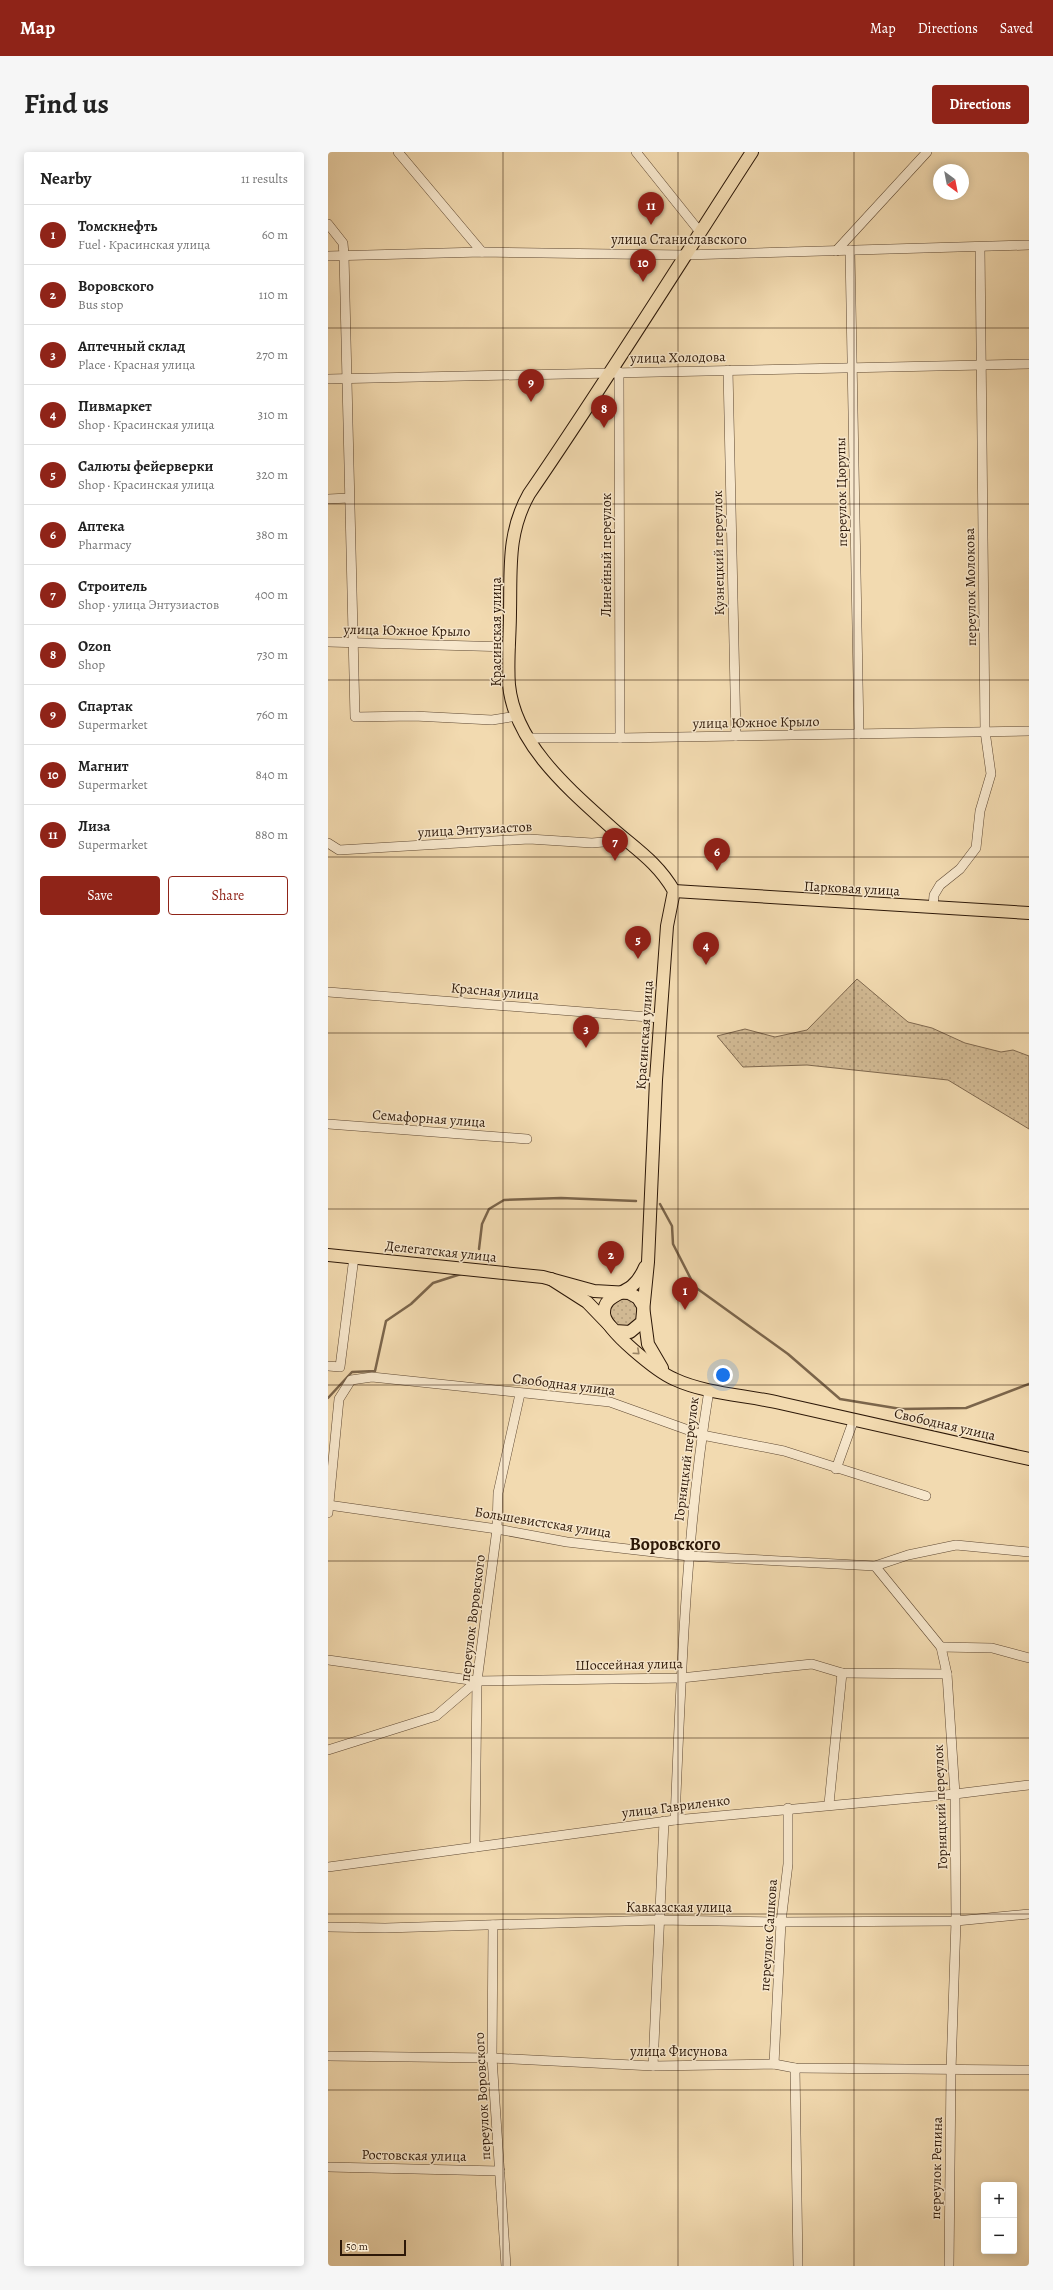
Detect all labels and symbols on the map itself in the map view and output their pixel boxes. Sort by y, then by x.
north arrow [933,164,969,200]
pin: 11 [638,192,664,225]
street label: улица Станиславского [610,230,747,249]
pin: 10 [630,249,656,282]
street label: улица Холодова [629,347,726,368]
pin: 9 [518,369,544,402]
pin: 8 [591,395,617,428]
street label: переулок Цюрупы [831,437,852,547]
street label: Кузнецкий переулок [708,490,729,616]
street label: Линейный переулок [597,493,616,617]
street label: переулок Молокова [960,527,981,646]
street label: Красинская улица [487,577,506,687]
street label: улица Южное Крыло [342,620,471,641]
street label: улица Южное Крыло [691,712,820,733]
street label: улица Энтузиастов [416,817,533,842]
pin: 7 [602,828,628,861]
pin: 6 [704,838,730,871]
street label: Парковая улица [804,877,901,901]
pin: 5 [625,926,651,959]
pin: 4 [693,932,719,965]
street label: Красная улица [450,978,540,1005]
street label: Красинская улица [631,979,658,1090]
pin: 3 [573,1015,599,1048]
street label: Семафорная улица [372,1105,487,1132]
street label: Делегатская улица [384,1236,498,1267]
pin: 2 [598,1241,624,1274]
pin: 1 [672,1277,698,1310]
one-way arrow [632,1347,640,1355]
your location [713,1365,733,1385]
street label: Свободная улица [511,1369,617,1400]
street label: Горняцкий переулок [669,1396,704,1522]
street label: Свободная улица [892,1404,998,1445]
street label: Большевистская улица [473,1502,613,1543]
district label: Воровского [629,1532,721,1556]
street label: переулок Воровского [455,1553,490,1683]
street label: Шоссейная улица [575,1654,684,1675]
street label: Горняцкий переулок [929,1744,952,1870]
street label: улица Гавриленко [620,1790,731,1823]
street label: переулок Сашкова [755,1878,782,1992]
street label: Кавказская улица [626,1898,733,1917]
street label: переулок Воровского [470,2032,495,2160]
street label: улица Фисунова [629,2042,728,2061]
street label: переулок Репина [926,2116,947,2220]
street label: Ростовская улица [361,2145,467,2166]
scale bar [340,2238,406,2257]

